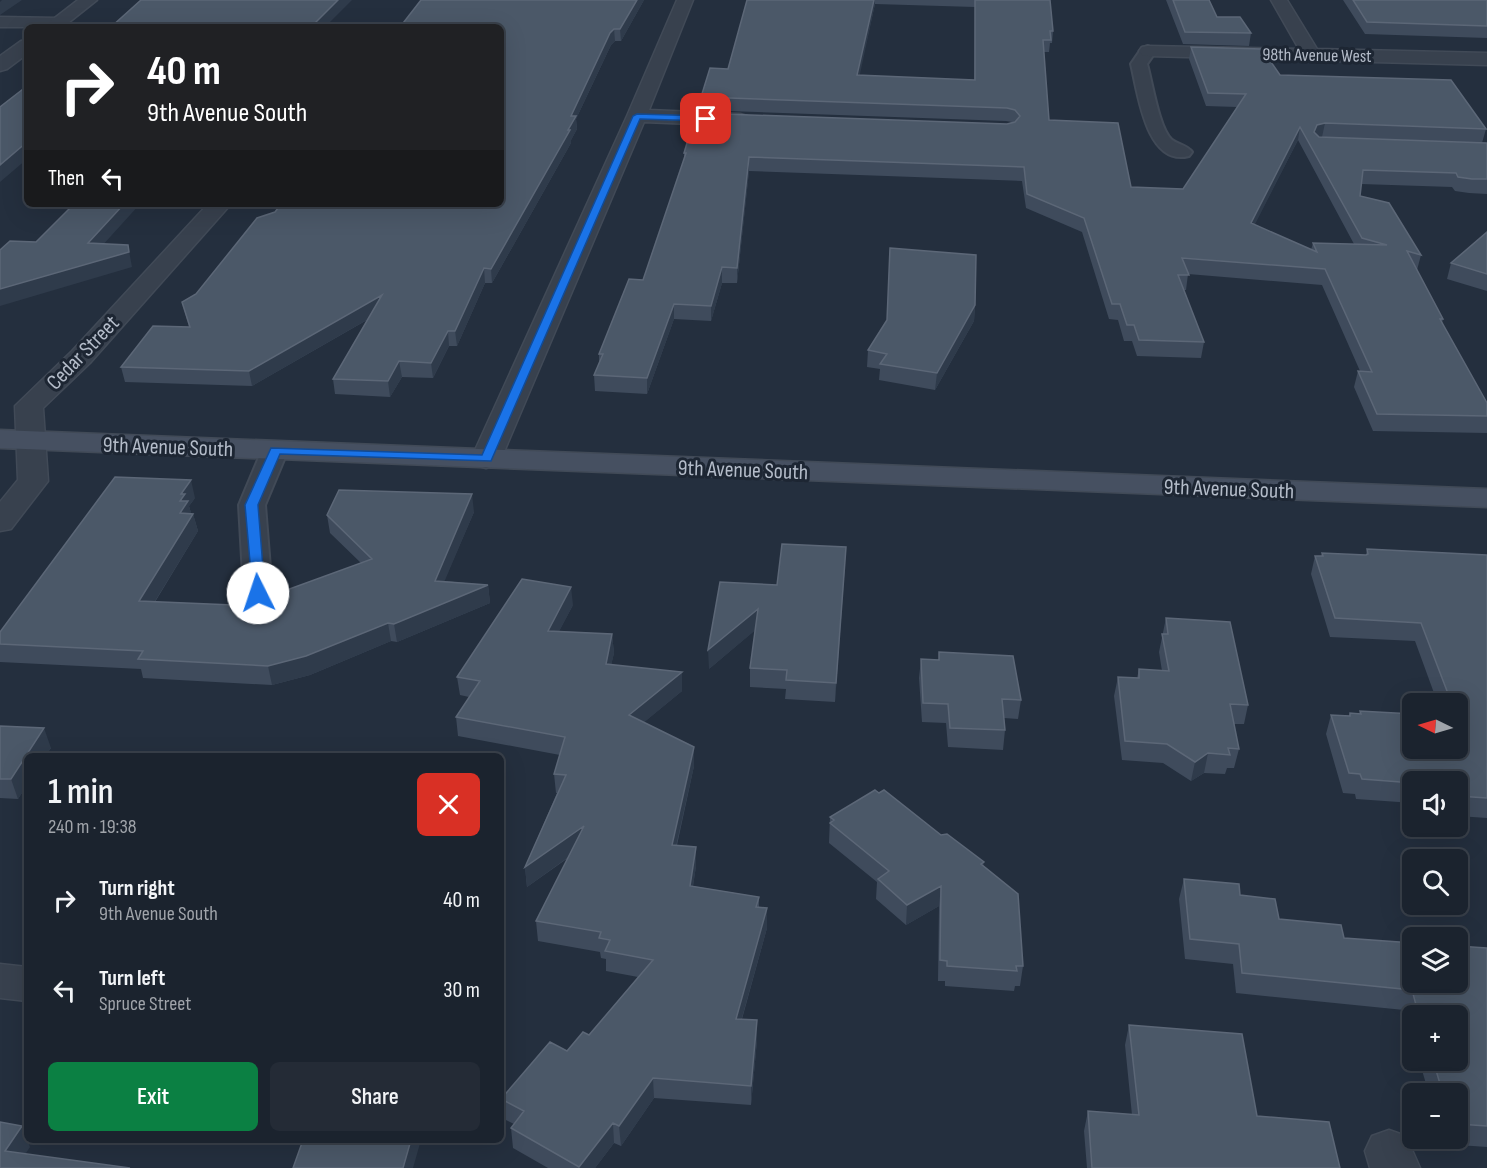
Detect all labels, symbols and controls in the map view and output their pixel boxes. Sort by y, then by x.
street label: 98th Avenue West [1262,44,1372,67]
text: 40 m [147,46,221,97]
icon: right [48,48,126,126]
pin [680,93,731,144]
text: 9th Avenue South [147,97,307,129]
icon: arrive [689,102,722,135]
icon: left [96,162,129,195]
text: Then [48,165,84,192]
street label: Cedar Street [41,310,125,396]
street label: 9th Avenue South [102,432,234,463]
street label: 9th Avenue South [677,455,809,486]
street label: 9th Avenue South [1163,474,1295,505]
position arrow [226,561,290,625]
north arrow [1402,693,1468,759]
map controls [1402,693,1468,1149]
text: 1 min [48,771,113,814]
button: sound [1402,771,1468,837]
button: close [417,773,480,836]
text: 240 m · 19:38 [48,815,137,839]
button: search [1402,849,1468,915]
text: Turn right [99,875,175,902]
icon: right [48,884,81,917]
text: 40 m [443,887,480,914]
text: 9th Avenue South [99,902,218,926]
button: layers [1402,927,1468,993]
text: Turn left [99,965,165,992]
icon: left [48,974,81,1007]
text: 30 m [443,977,480,1004]
text: Spruce Street [99,992,191,1016]
button: + [1402,1005,1468,1071]
button: Exit [48,1062,258,1131]
button: Share [270,1062,480,1131]
button: − [1402,1083,1468,1149]

